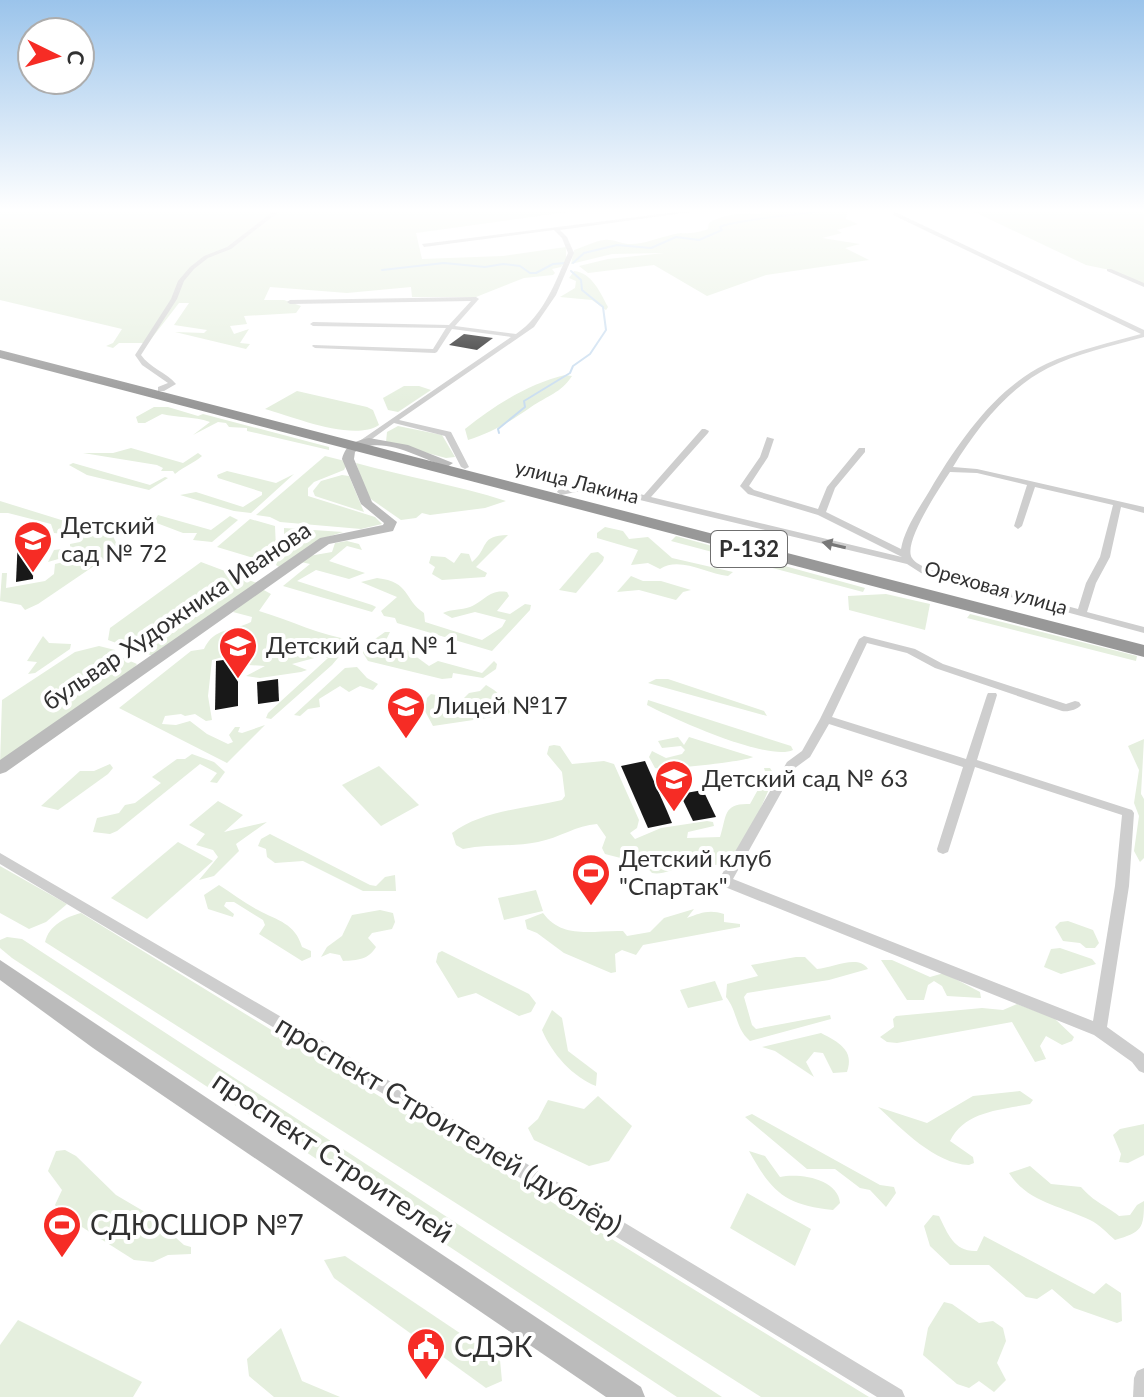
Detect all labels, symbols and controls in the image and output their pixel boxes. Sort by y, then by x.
north arrow [16,16,96,96]
text: С [62,49,91,67]
street label: улица Лакина [513,454,642,508]
place label: Детский сад № 72 [61,510,167,567]
street label: бульвар Художника Иванова [37,514,316,715]
school or university icon: Детский сад № 72 [12,519,54,574]
road number: Р-132 [711,531,787,567]
one-way arrow [821,538,846,550]
street label: Ореховая улица [922,555,1071,619]
school or university icon: Детский сад № 1 [217,625,259,680]
place label: Детский сад № 1 [266,630,458,659]
school or university icon: Лицей №17 [385,685,427,740]
place label: Лицей №17 [433,690,568,719]
school or university icon: Детский сад № 63 [653,758,695,813]
place label: Детский сад № 63 [702,763,908,792]
place label: Детский клуб "Спартак" [619,843,772,900]
sports icon: Детский клуб "Спартак" [570,852,612,907]
street label: проспект Строителей (дублёр) [270,1008,628,1242]
street label: проспект Строителей [206,1064,460,1250]
sports icon: СДЮСШОР №7 [41,1204,83,1259]
place label: СДЮСШОР №7 [90,1207,304,1241]
public building icon: СДЭК [405,1326,447,1381]
place label: СДЭК [454,1329,533,1363]

